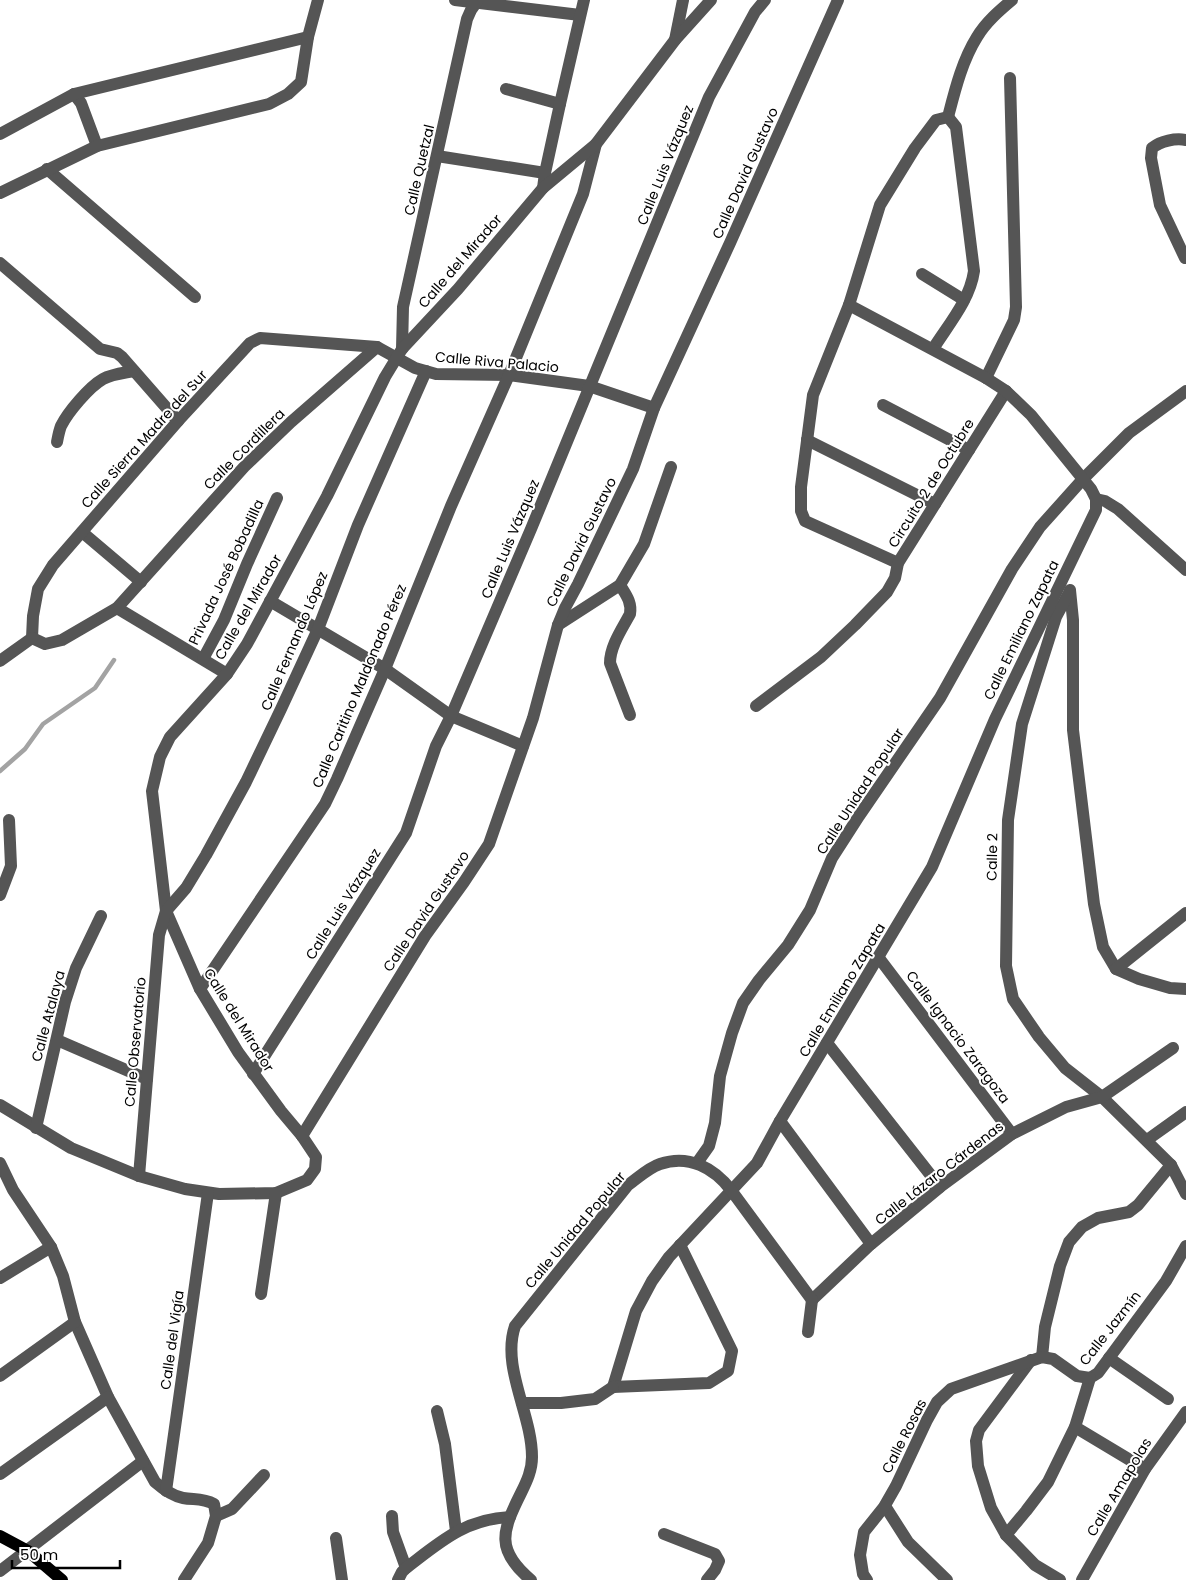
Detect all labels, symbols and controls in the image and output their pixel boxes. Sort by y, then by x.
street label: Calle Luis Vázquez [632,102,698,228]
street label: Calle David Gustavo [707,104,783,242]
street label: Calle Quetzal [399,123,439,217]
street label: Calle del Mirador [414,210,506,312]
street label: Calle Riva Palacio [434,347,560,377]
street label: Calle Sierra Madre del Sur [76,365,212,513]
street label: Calle Cordillera [199,404,289,494]
street label: Circuito 2 de Octubre [883,414,979,551]
street label: Calle David Gustavo [541,474,621,610]
street label: Calle Luis Vázquez [476,476,544,602]
street label: Privada José Bobadilla [183,496,269,648]
street label: Calle del Mirador [210,551,286,663]
street label: Calle Emiliano Zapata [978,557,1064,703]
street label: Calle Fernando López [256,568,332,714]
street label: Calle Caritino Maldonado Pérez [307,581,411,791]
street label: Calle Unidad Popular [812,724,908,858]
street label: Calle 2 [982,833,1002,881]
street label: Calle Luis Vázquez [301,844,385,964]
street label: Calle David Gustavo [378,847,474,975]
street label: Calle Emiliano Zapata [794,919,890,1061]
street label: Calle del Mirador [199,964,279,1076]
street label: Calle Ignacio Zaragoza [901,966,1015,1108]
street label: Calle Atalaya [26,968,70,1064]
street label: Calle Observatorio [119,976,151,1108]
street label: Calle Lázaro Cárdenas [871,1116,1007,1230]
street label: Calle Unidad Popular [520,1167,630,1293]
street label: Calle Jazmín [1075,1287,1145,1369]
street label: Calle del Vigía [155,1289,189,1391]
street label: Calle Rosas [877,1395,931,1477]
street label: Calle Amapolas [1082,1434,1156,1540]
scale bar [12,1538,120,1570]
text: 50 m [20,1544,58,1565]

